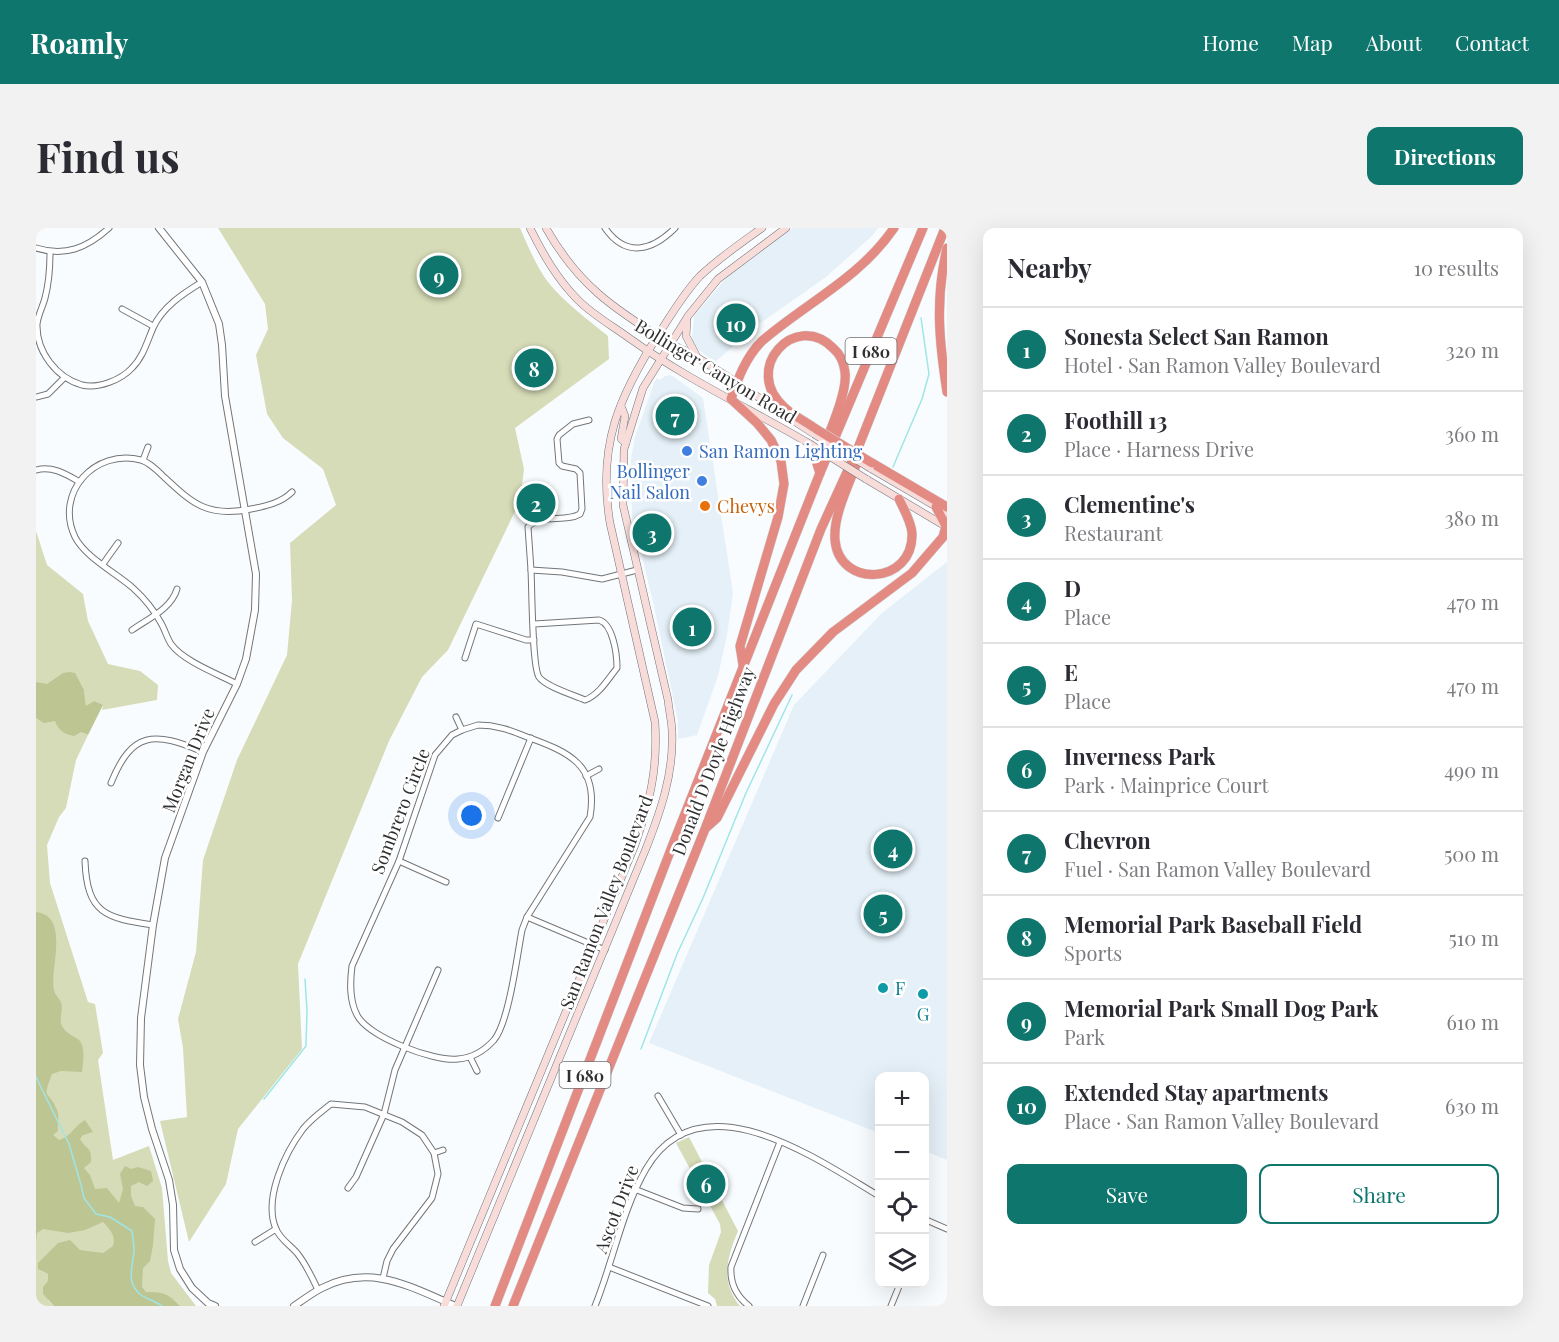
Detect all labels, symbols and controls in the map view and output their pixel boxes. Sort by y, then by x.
text: Roamly [30,24,128,61]
text: Home [1203,28,1259,56]
text: Map [1292,28,1333,56]
text: About [1366,28,1422,56]
text: Contact [1455,28,1529,56]
button: Directions [1367,127,1523,185]
text: Find us [36,128,180,184]
text: Nearby [1007,250,1092,285]
pin: 9 [420,252,458,298]
text: 10 results [1414,254,1499,281]
pin: 10 [716,300,756,346]
street label: Bollinger Canyon Road [631,313,802,429]
text: Sonesta Select San Ramon [1064,321,1329,351]
text: 1 [1023,336,1030,363]
text: 320 m [1446,336,1499,363]
road number: I 680 [846,338,896,364]
pin: 8 [514,346,554,390]
text: Hotel · San Ramon Valley Boulevard [1064,351,1381,378]
pin: 7 [656,394,694,438]
text: Foothill 13 [1064,405,1167,435]
text: 2 [1021,420,1032,447]
text: 360 m [1445,420,1499,447]
text: Place · Harness Drive [1064,435,1254,462]
place label: San Ramon Lighting [699,439,863,463]
marker: San Ramon Lighting [680,444,694,458]
place label: Bollinger Nail Salon [610,459,690,504]
marker: Bollinger Nail Salon [695,474,709,488]
pin: 2 [516,480,556,526]
text: Clementine's [1064,489,1195,519]
place label: Chevys [717,494,775,518]
marker: Chevys [698,499,712,513]
text: 3 [1022,504,1031,531]
text: 380 m [1445,504,1499,531]
pin: 3 [632,510,672,556]
text: Restaurant [1064,519,1163,546]
text: D [1064,573,1081,603]
text: 4 [1021,588,1032,615]
text: 470 m [1447,588,1499,615]
text: Place [1064,603,1111,630]
pin: 1 [672,604,712,650]
text: E [1064,657,1078,687]
street label: Donald D Doyle Highway [666,663,760,859]
text: 5 [1022,672,1031,699]
text: 470 m [1447,672,1499,699]
text: Place [1064,687,1111,714]
street label: Morgan Drive [156,704,220,816]
text: Inverness Park [1064,741,1215,771]
street label: Sombrero Circle [365,745,435,877]
text: 6 [1021,756,1032,783]
text: 490 m [1444,756,1499,783]
text: Park · Mainprice Court [1064,771,1269,798]
street label: San Ramon Valley Boulevard [554,791,658,1013]
your location [457,801,486,830]
text: Chevron [1064,825,1151,855]
pin: 4 [874,826,912,872]
text: 7 [1022,840,1031,867]
text: 500 m [1444,840,1499,867]
text: Fuel · San Ramon Valley Boulevard [1064,855,1371,882]
pin: 5 [864,892,902,936]
text: Memorial Park Baseball Field [1064,909,1362,939]
text: 8 [1021,924,1032,951]
text: 510 m [1449,924,1499,951]
text: Sports [1064,939,1122,966]
place label: F [895,976,905,1000]
marker: F [876,981,890,995]
marker: G [916,987,930,1001]
text: Memorial Park Small Dog Park [1064,993,1378,1023]
place label: G [917,1002,930,1026]
text: 9 [1021,1008,1032,1035]
text: 610 m [1447,1008,1499,1035]
text: Park [1064,1023,1105,1050]
road number: I 680 [560,1062,610,1088]
map controls [875,1072,929,1288]
button: + [875,1072,929,1126]
text: Extended Stay apartments [1064,1077,1328,1107]
text: 10 [1016,1092,1037,1119]
text: 630 m [1445,1092,1499,1119]
text: Place · San Ramon Valley Boulevard [1064,1107,1379,1134]
button: − [875,1126,929,1180]
street label: Ascot Drive [588,1161,644,1257]
pin: 6 [686,1162,726,1206]
button: Save [1007,1164,1247,1224]
button: Share [1259,1164,1499,1224]
button: locate [875,1180,929,1234]
button: layers [875,1234,929,1288]

